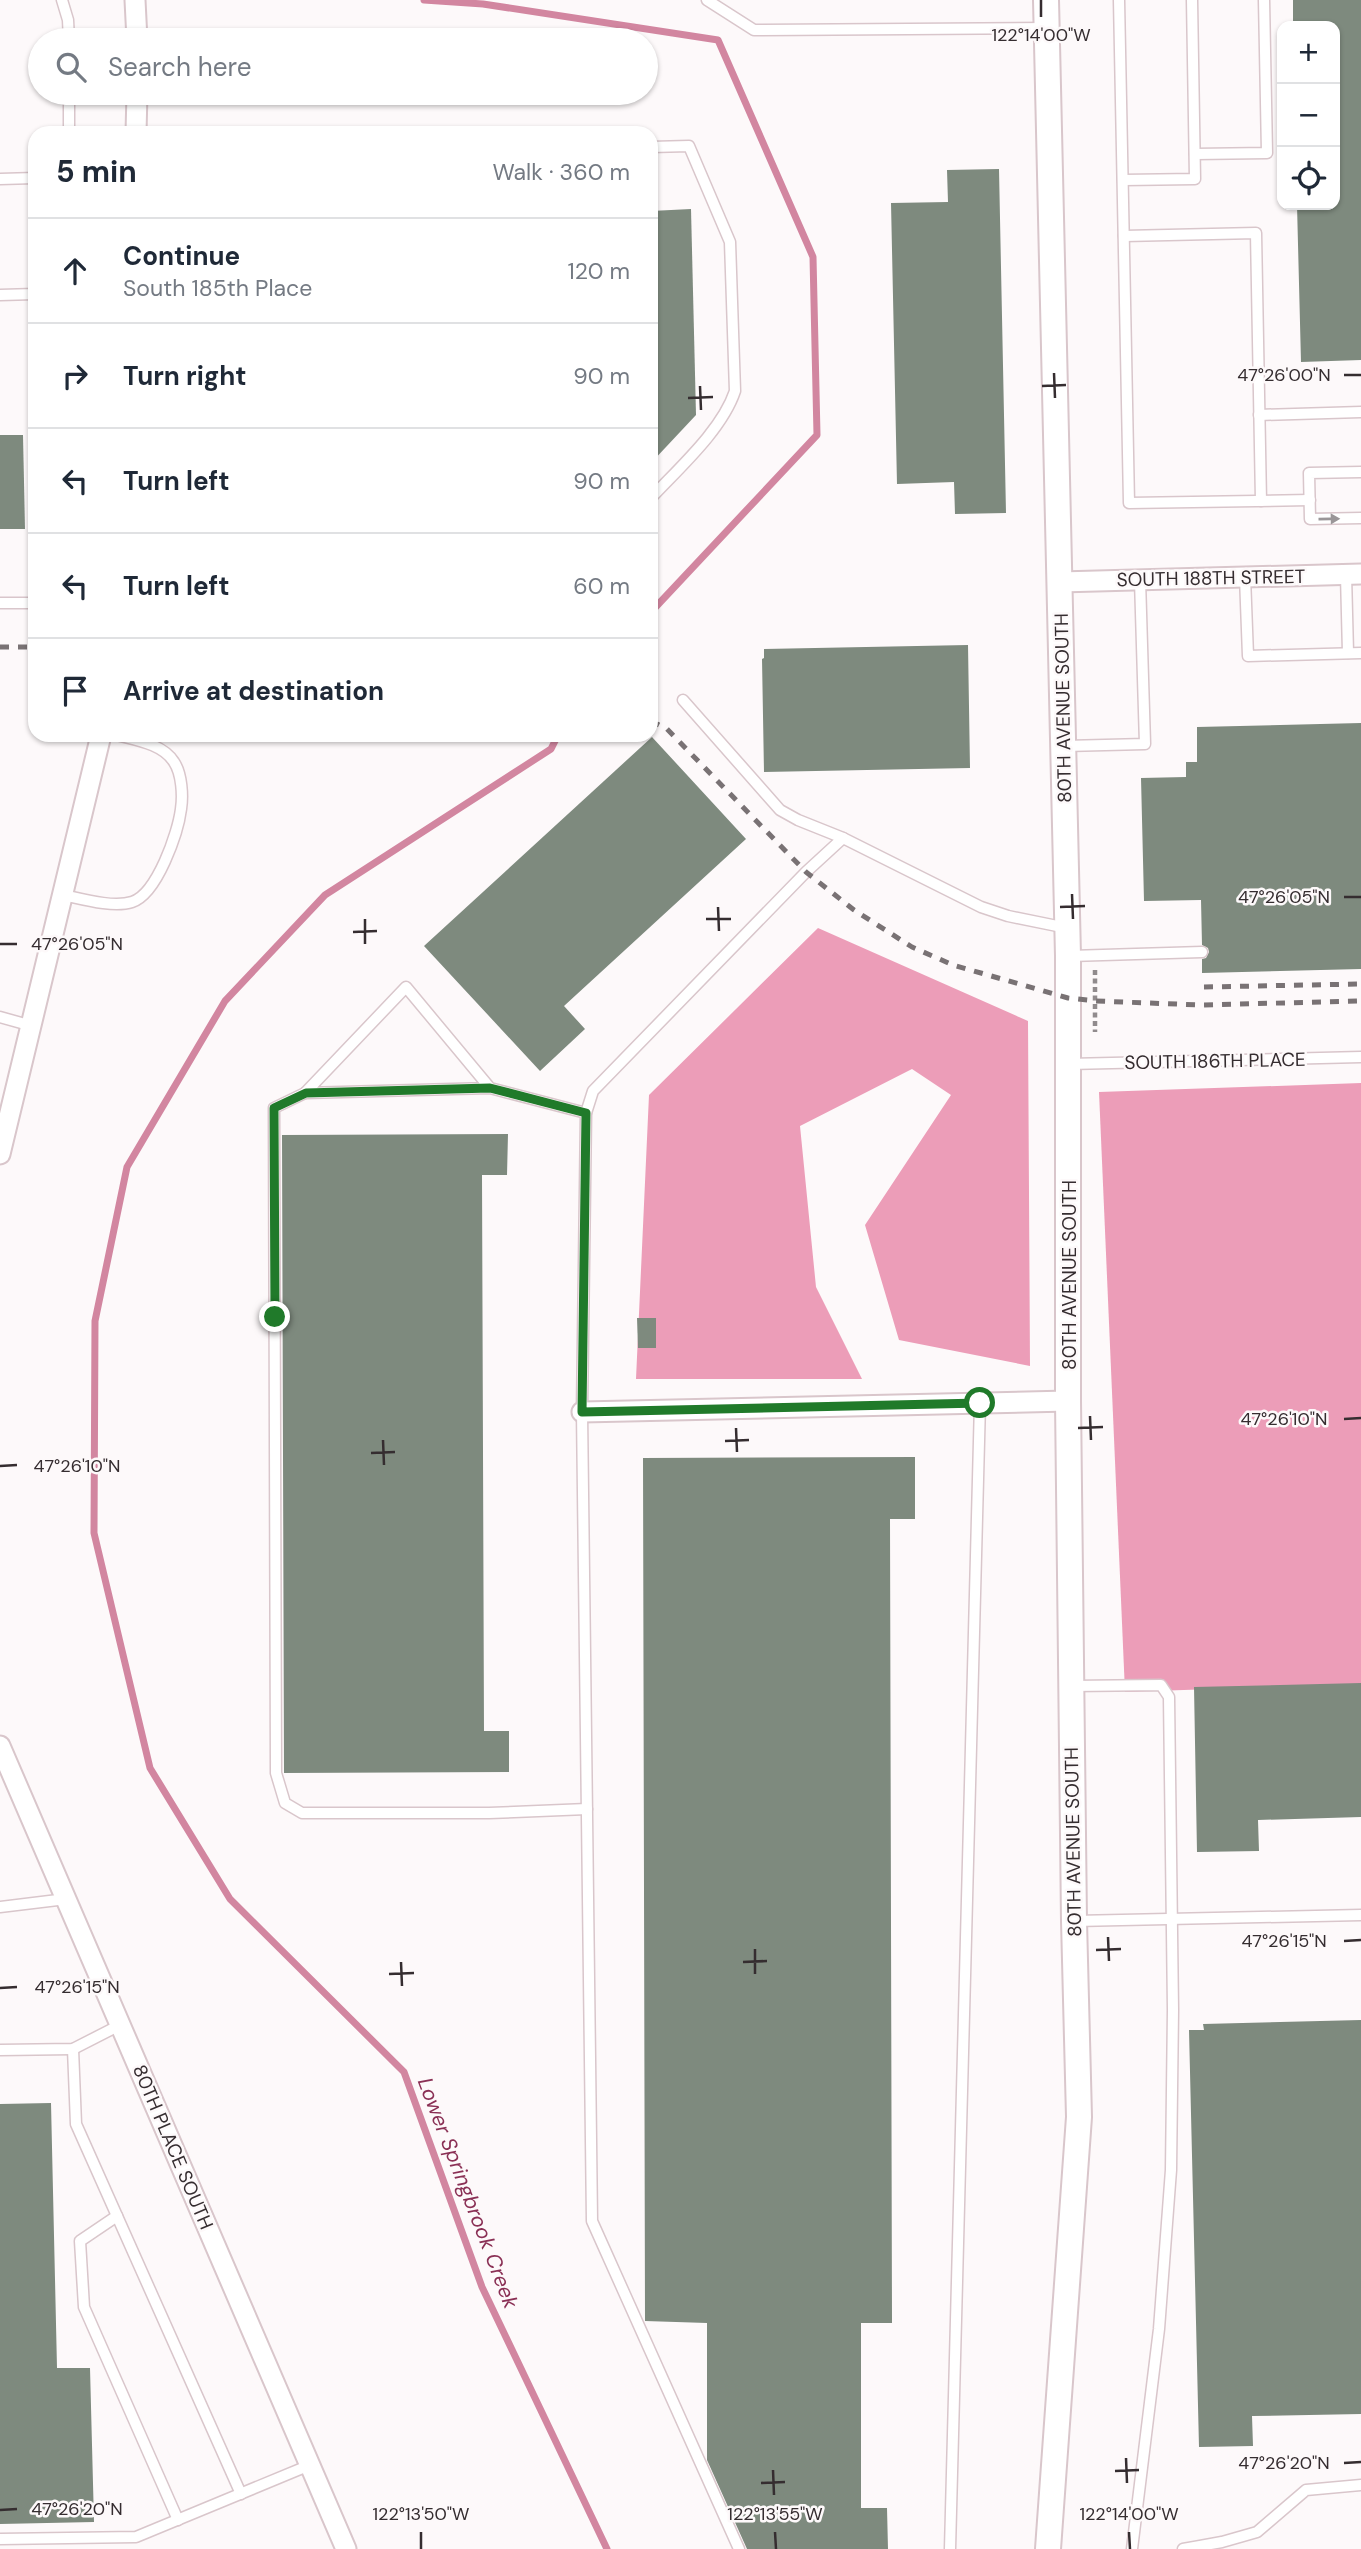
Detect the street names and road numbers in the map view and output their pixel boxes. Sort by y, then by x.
street label: SOUTH 188TH STREET [1116,564,1306,592]
street label: 80TH AVENUE SOUTH [1049,613,1077,803]
street label: SOUTH 186TH PLACE [1124,1047,1306,1075]
street label: 80TH AVENUE SOUTH [1057,1180,1082,1370]
street label: 80TH AVENUE SOUTH [1059,1747,1087,1937]
street label: 80TH PLACE SOUTH [127,2061,219,2233]

